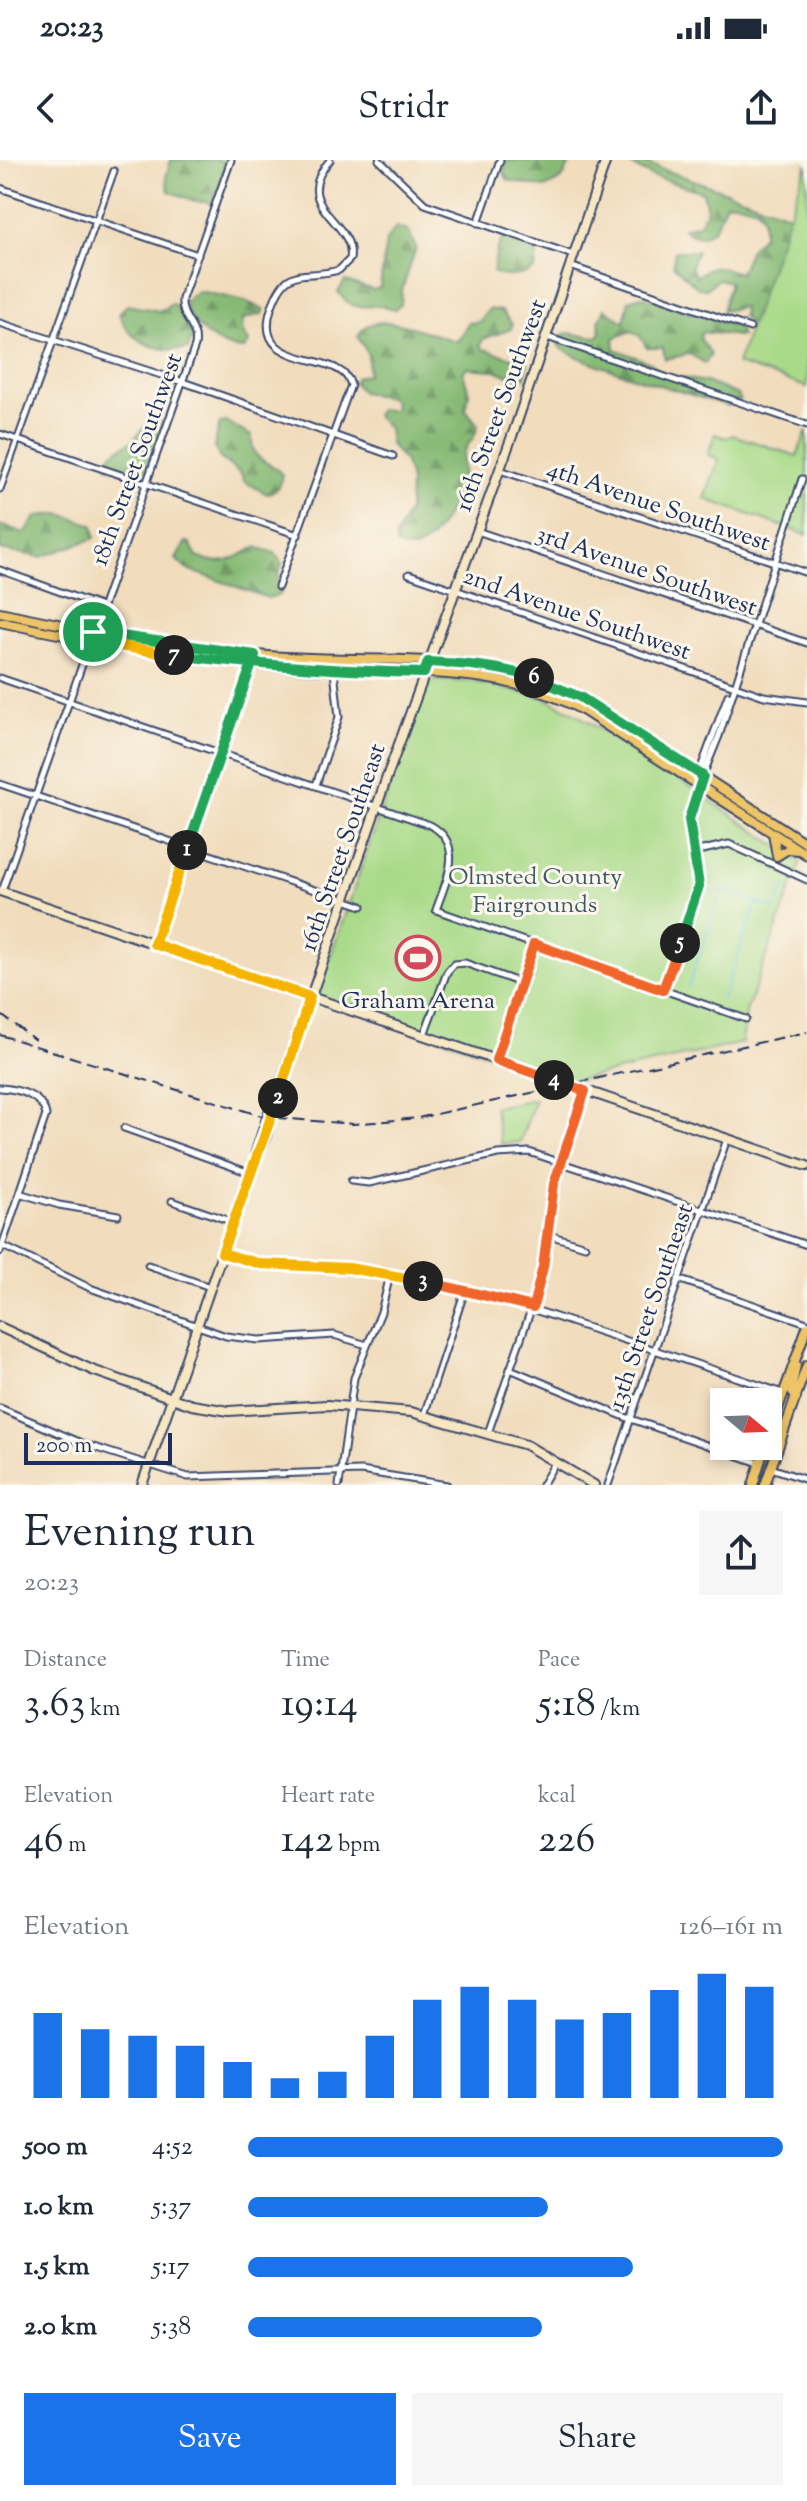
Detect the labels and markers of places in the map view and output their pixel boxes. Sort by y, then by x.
pin [59,598,127,666]
pin: 7 [154,635,194,675]
pin: 6 [514,658,554,698]
pin: 1 [167,830,207,870]
pin: 5 [660,923,700,963]
sports icon: Graham Arena [394,934,442,982]
place label: Graham Arena [341,985,495,1019]
pin: 4 [534,1060,574,1100]
pin: 2 [258,1078,298,1118]
pin: 3 [403,1261,443,1301]

